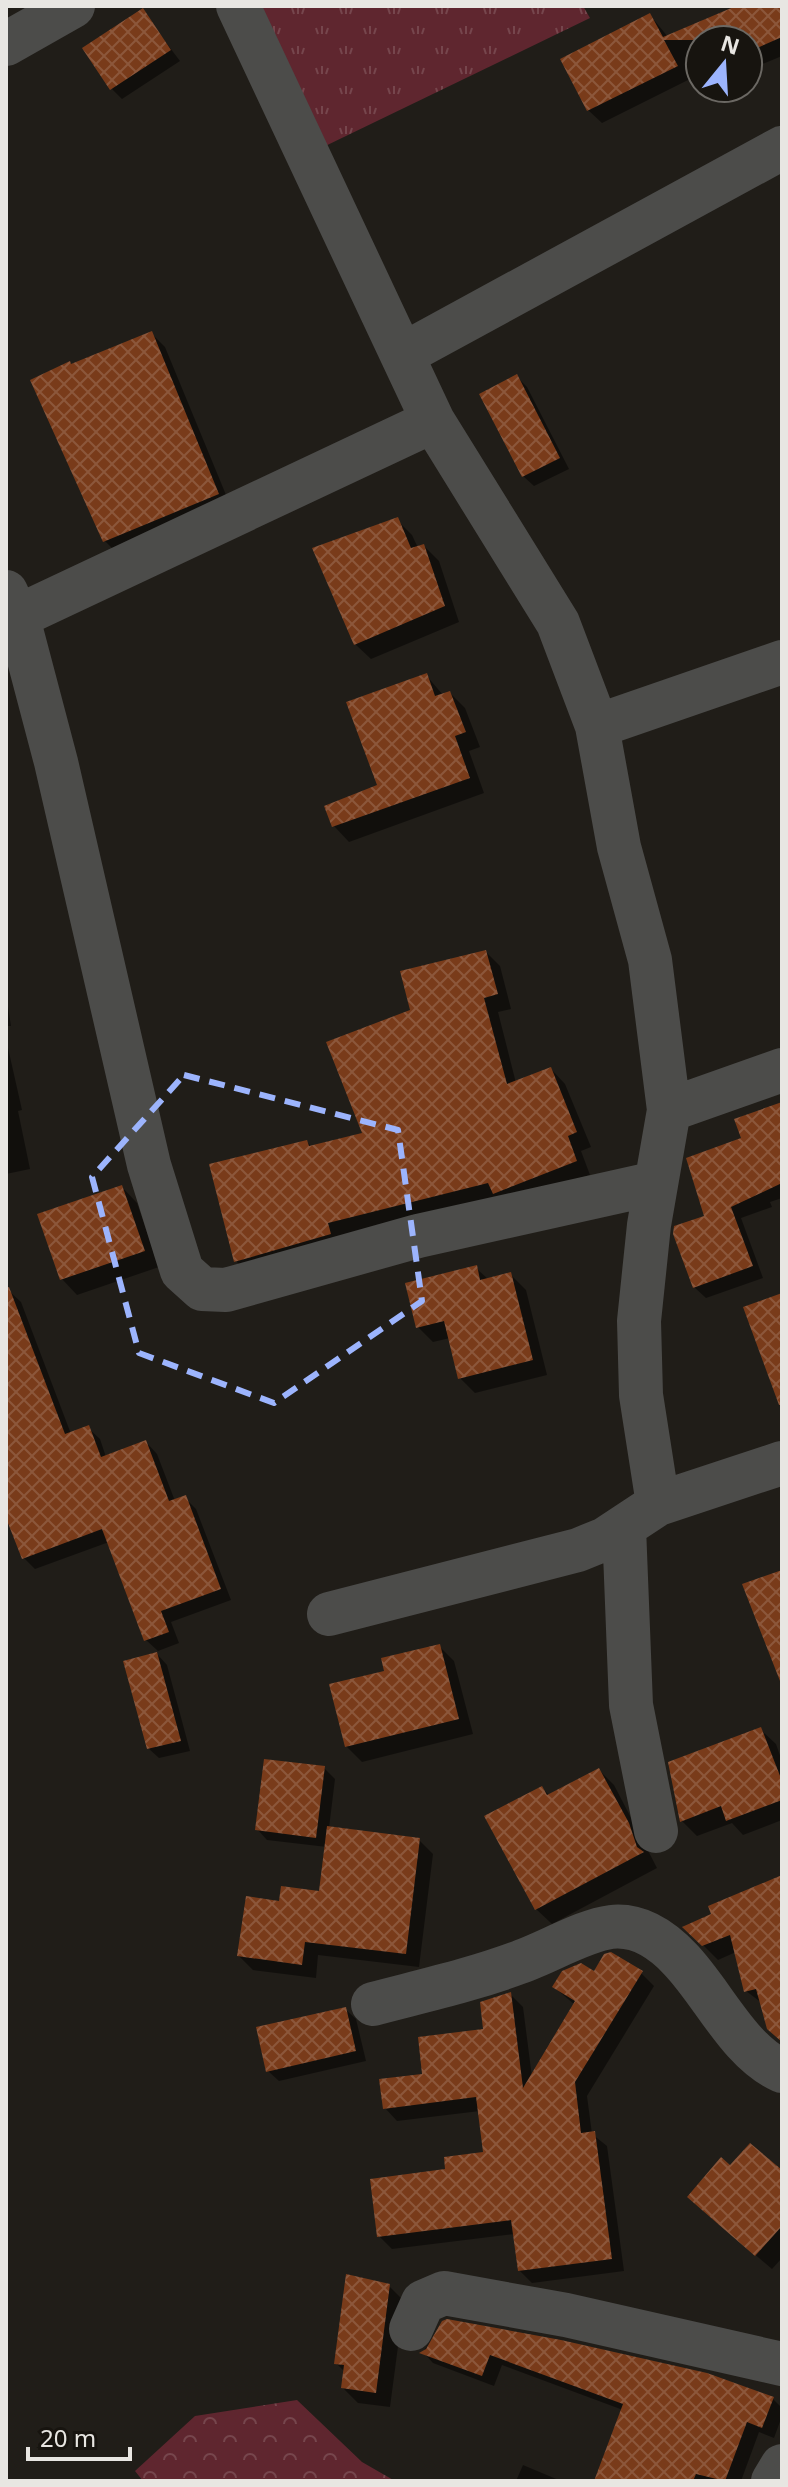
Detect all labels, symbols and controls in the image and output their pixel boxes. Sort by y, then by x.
north arrow [684,24,764,104]
text: N [717,27,744,61]
scale bar [28,2411,130,2461]
text: 20 m [40,2421,96,2454]

